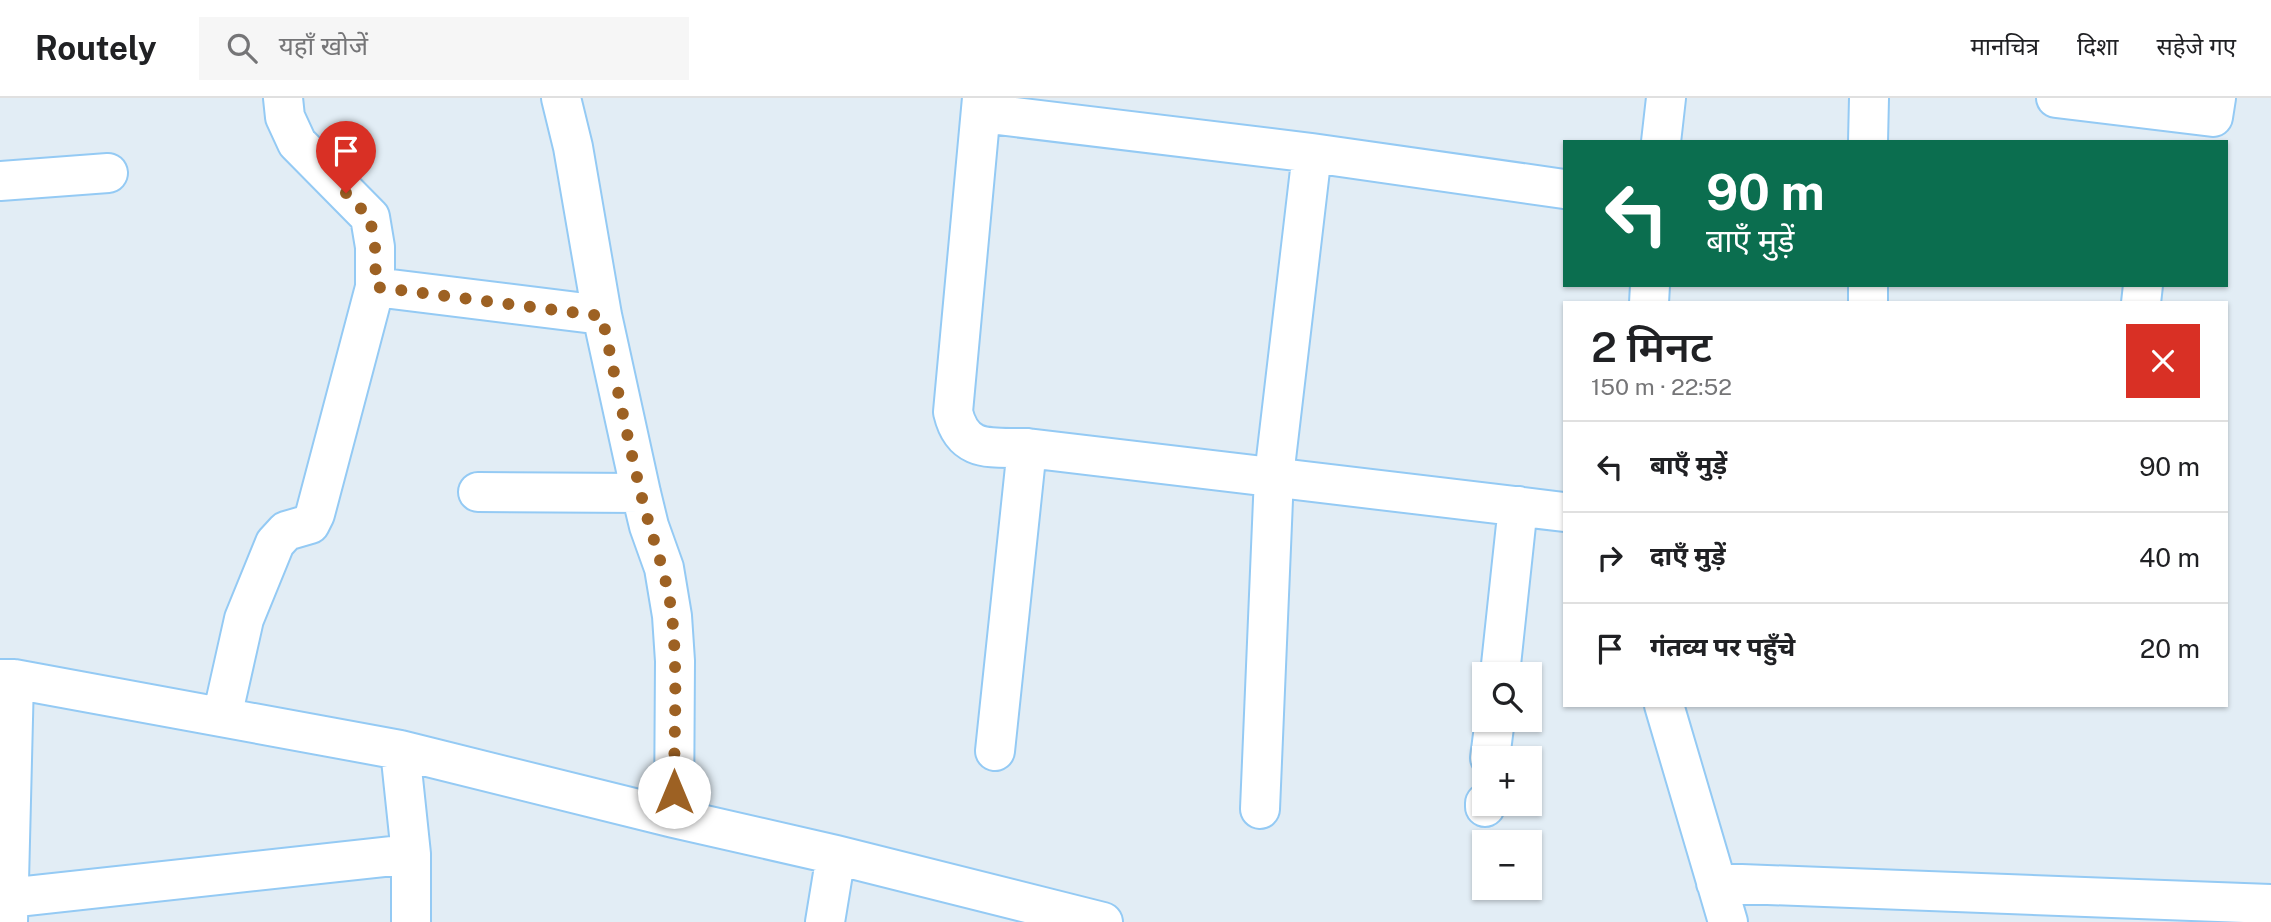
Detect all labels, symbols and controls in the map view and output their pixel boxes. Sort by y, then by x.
search box [199,17,689,80]
text: Routely [35,29,157,67]
icon: search [223,29,261,67]
text: यहाँ खोजें [279,30,368,61]
text: मानचित्र [1971,32,2039,60]
text: दिशा [2077,32,2119,60]
text: सहेजे गए [2157,32,2236,60]
pin [316,121,376,193]
icon: arrive [327,132,365,170]
text: 90 m [1706,163,1825,221]
icon: left [1591,168,1682,259]
text: बाएँ मुड़ें [1706,222,1794,259]
text: 2 मिनट [1591,322,1712,371]
button: close [2126,324,2200,398]
text: 150 m · 22:52 [1591,373,1732,400]
icon: left [1591,448,1629,486]
text: बाएँ मुड़ें [1650,449,1727,480]
text: 90 m [2139,451,2200,482]
icon: right [1591,539,1629,577]
text: दाएँ मुड़ें [1650,540,1726,571]
text: 40 m [2139,542,2200,573]
icon: arrive [1591,630,1629,668]
text: गंतव्य पर पहुँचे [1650,631,1795,662]
text: 20 m [2140,633,2200,664]
map controls [1472,662,1542,900]
button: search [1472,662,1542,732]
button: + [1472,746,1542,816]
position arrow [637,755,711,829]
button: − [1472,830,1542,900]

